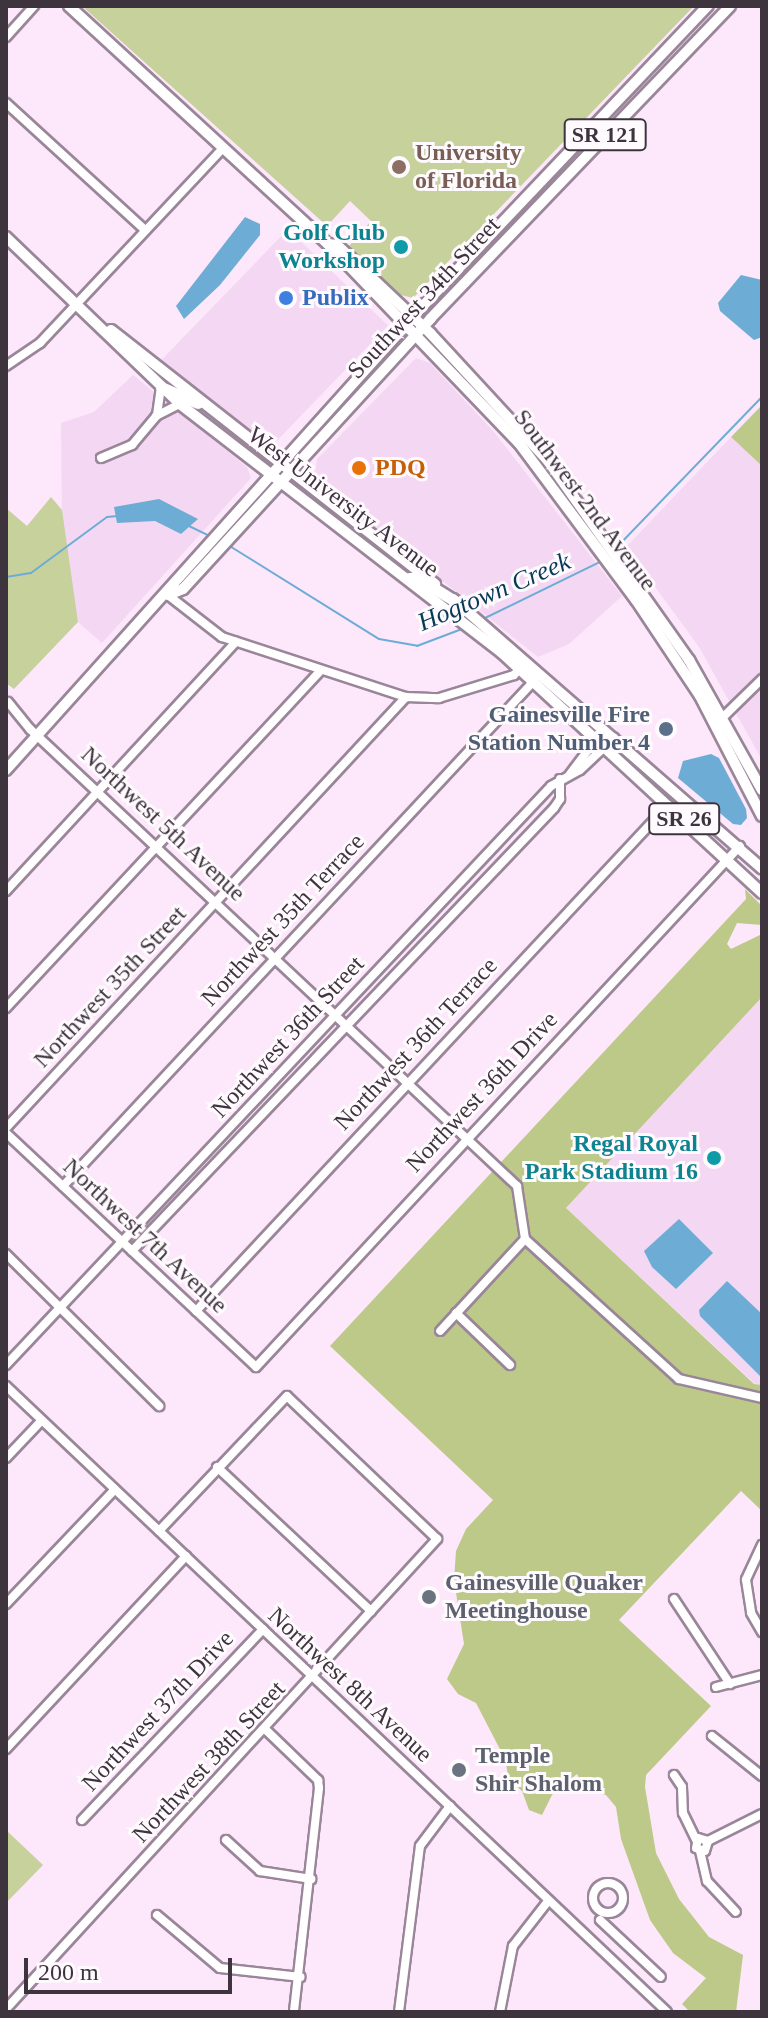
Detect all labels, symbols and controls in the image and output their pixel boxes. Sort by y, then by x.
road number: SR 121 [563,117,647,153]
place label: University of Florida [415,139,522,195]
marker: University of Florida [390,158,408,176]
street label: Southwest 34th Street [342,211,506,385]
place label: Golf Club Workshop [278,219,385,275]
marker: Golf Club Workshop [392,238,410,256]
place label: Publix [302,284,369,312]
marker: Publix [277,289,295,307]
street label: Southwest 2nd Avenue [507,403,663,597]
street label: West University Avenue [241,420,445,584]
place label: PDQ [375,454,426,482]
marker: PDQ [350,459,368,477]
water label: Hogtown Creek [413,546,575,638]
place label: Gainesville Fire Station Number 4 [467,701,650,757]
marker: Gainesville Fire Station Number 4 [657,720,675,738]
street label: Northwest 5th Avenue [74,740,252,908]
road number: SR 26 [648,801,720,837]
street label: Northwest 35th Terrace [195,827,371,1013]
street label: Northwest 35th Street [28,900,192,1074]
street label: Northwest 36th Street [206,950,370,1124]
street label: Northwest 36th Terrace [328,951,504,1137]
street label: Northwest 36th Drive [400,1006,564,1178]
place label: Regal Royal Park Stadium 16 [525,1130,698,1186]
marker: Regal Royal Park Stadium 16 [705,1149,723,1167]
street label: Northwest 7th Avenue [56,1152,234,1320]
place label: Gainesville Quaker Meetinghouse [445,1569,643,1625]
marker: Gainesville Quaker Meetinghouse [420,1588,438,1606]
street label: Northwest 8th Avenue [261,1601,439,1769]
street label: Northwest 37th Drive [76,1625,240,1797]
street label: Northwest 38th Street [127,1675,291,1849]
place label: Temple Shir Shalom [475,1742,602,1798]
marker: Temple Shir Shalom [450,1761,468,1779]
scale bar [28,1942,236,1992]
text: 200 m [38,1959,99,1985]

